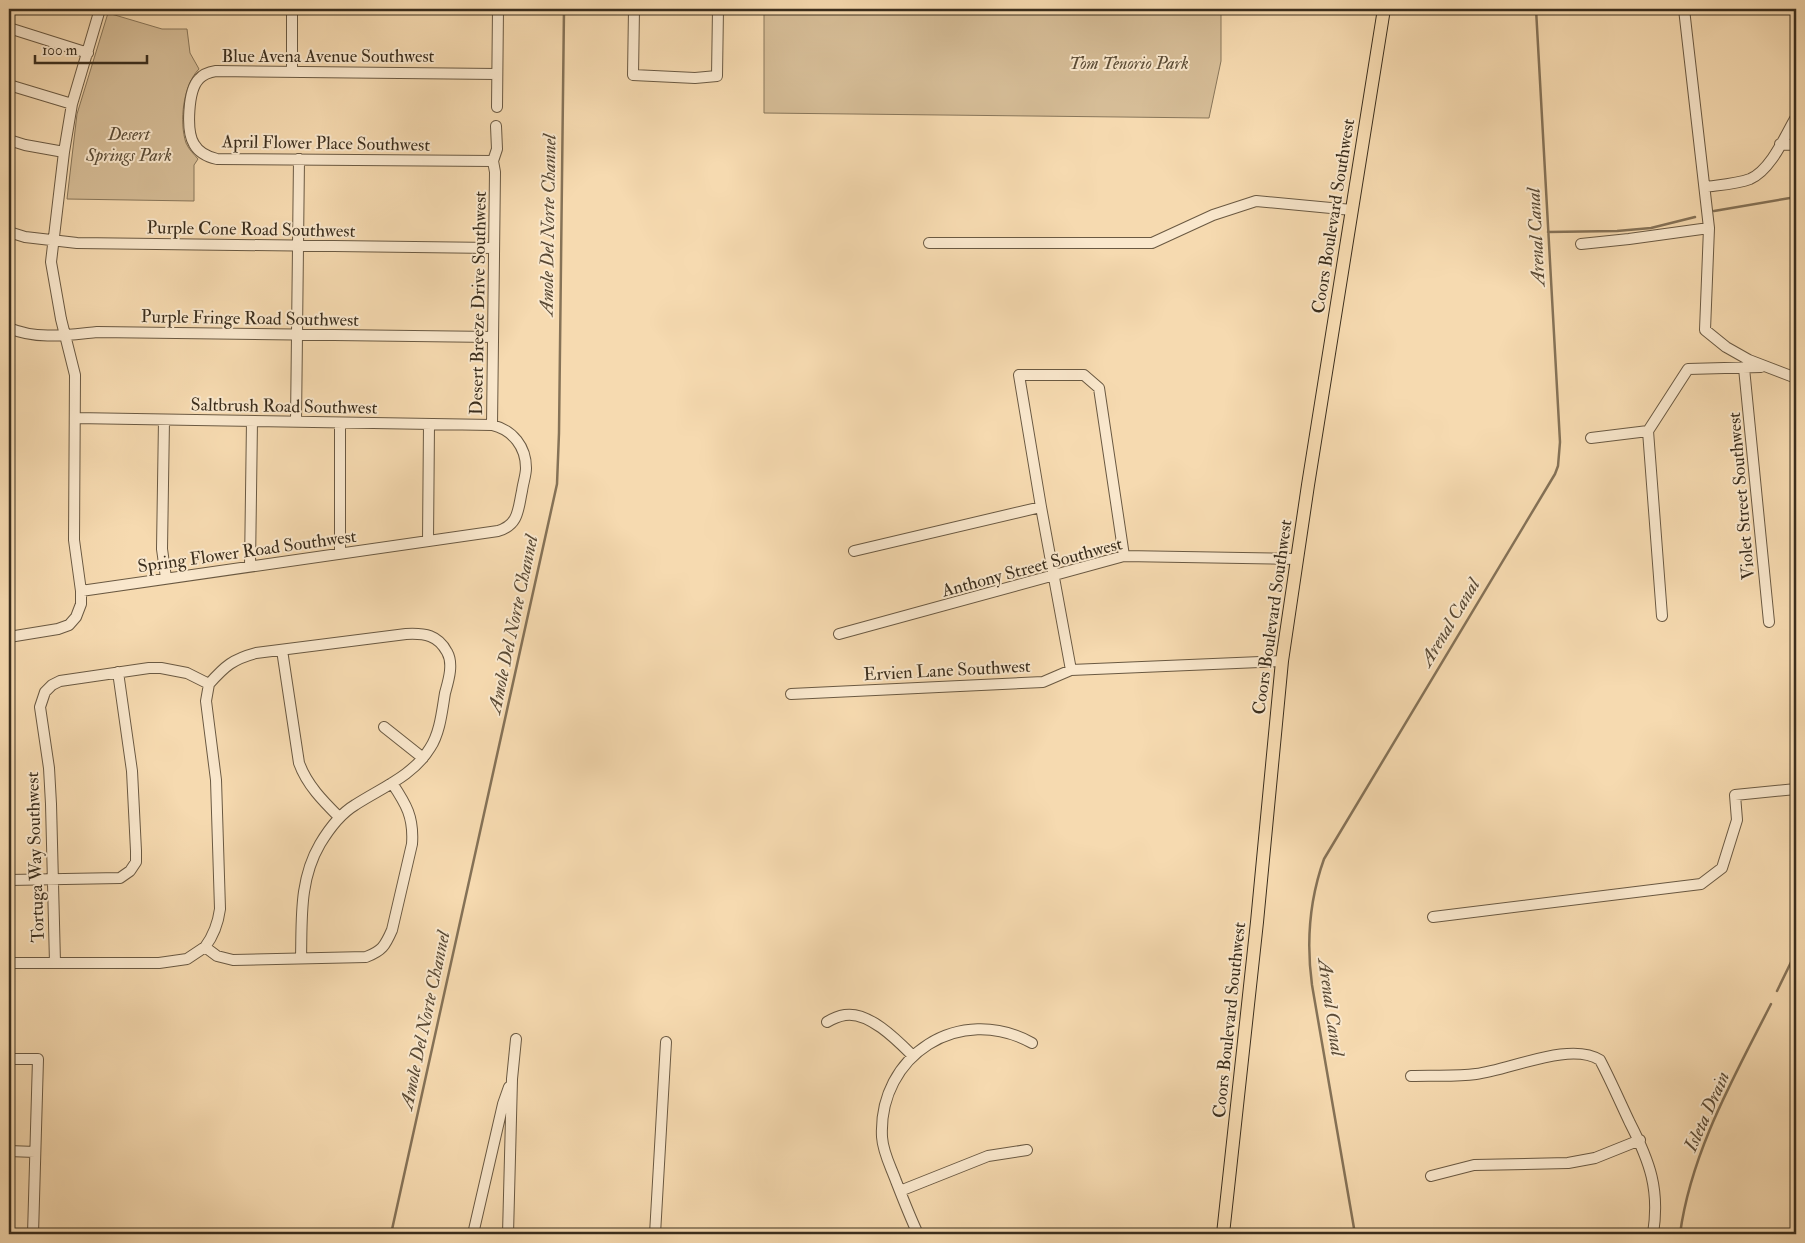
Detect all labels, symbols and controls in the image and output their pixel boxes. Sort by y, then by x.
scale bar [35,32,148,64]
text: 100 m [42,41,78,60]
street label: Blue Avena Avenue Southwest [222,45,435,68]
park label: Tom Tenorio Park [1069,52,1189,75]
street label: Coors Boulevard Southwest [1307,117,1360,315]
park label: Desert Springs Park [85,123,172,167]
street label: April Flower Place Southwest [221,130,431,157]
water label: Amole Del Norte Channel [534,133,562,318]
water label: Arenal Canal [1521,186,1551,288]
street label: Desert Breeze Drive Southwest [465,191,492,415]
street label: Purple Cone Road Southwest [146,216,356,243]
street label: Purple Fringe Road Southwest [141,305,359,332]
street label: Saltbrush Road Southwest [190,393,378,420]
street label: Violet Street Southwest [1723,411,1760,581]
street label: Coors Boulevard Southwest [1247,518,1298,716]
street label: Spring Flower Road Southwest [136,525,358,578]
water label: Amole Del Norte Channel [482,532,544,717]
street label: Anthony Street Southwest [938,532,1125,603]
water label: Arenal Canal [1413,573,1486,672]
street label: Ervien Lane Southwest [863,655,1031,686]
street label: Tortuga Way Southwest [21,771,50,943]
street label: Coors Boulevard Southwest [1208,921,1251,1119]
water label: Amole Del Norte Channel [394,928,456,1113]
water label: Arenal Canal [1312,955,1350,1059]
water label: Isleta Drain [1678,1068,1735,1156]

